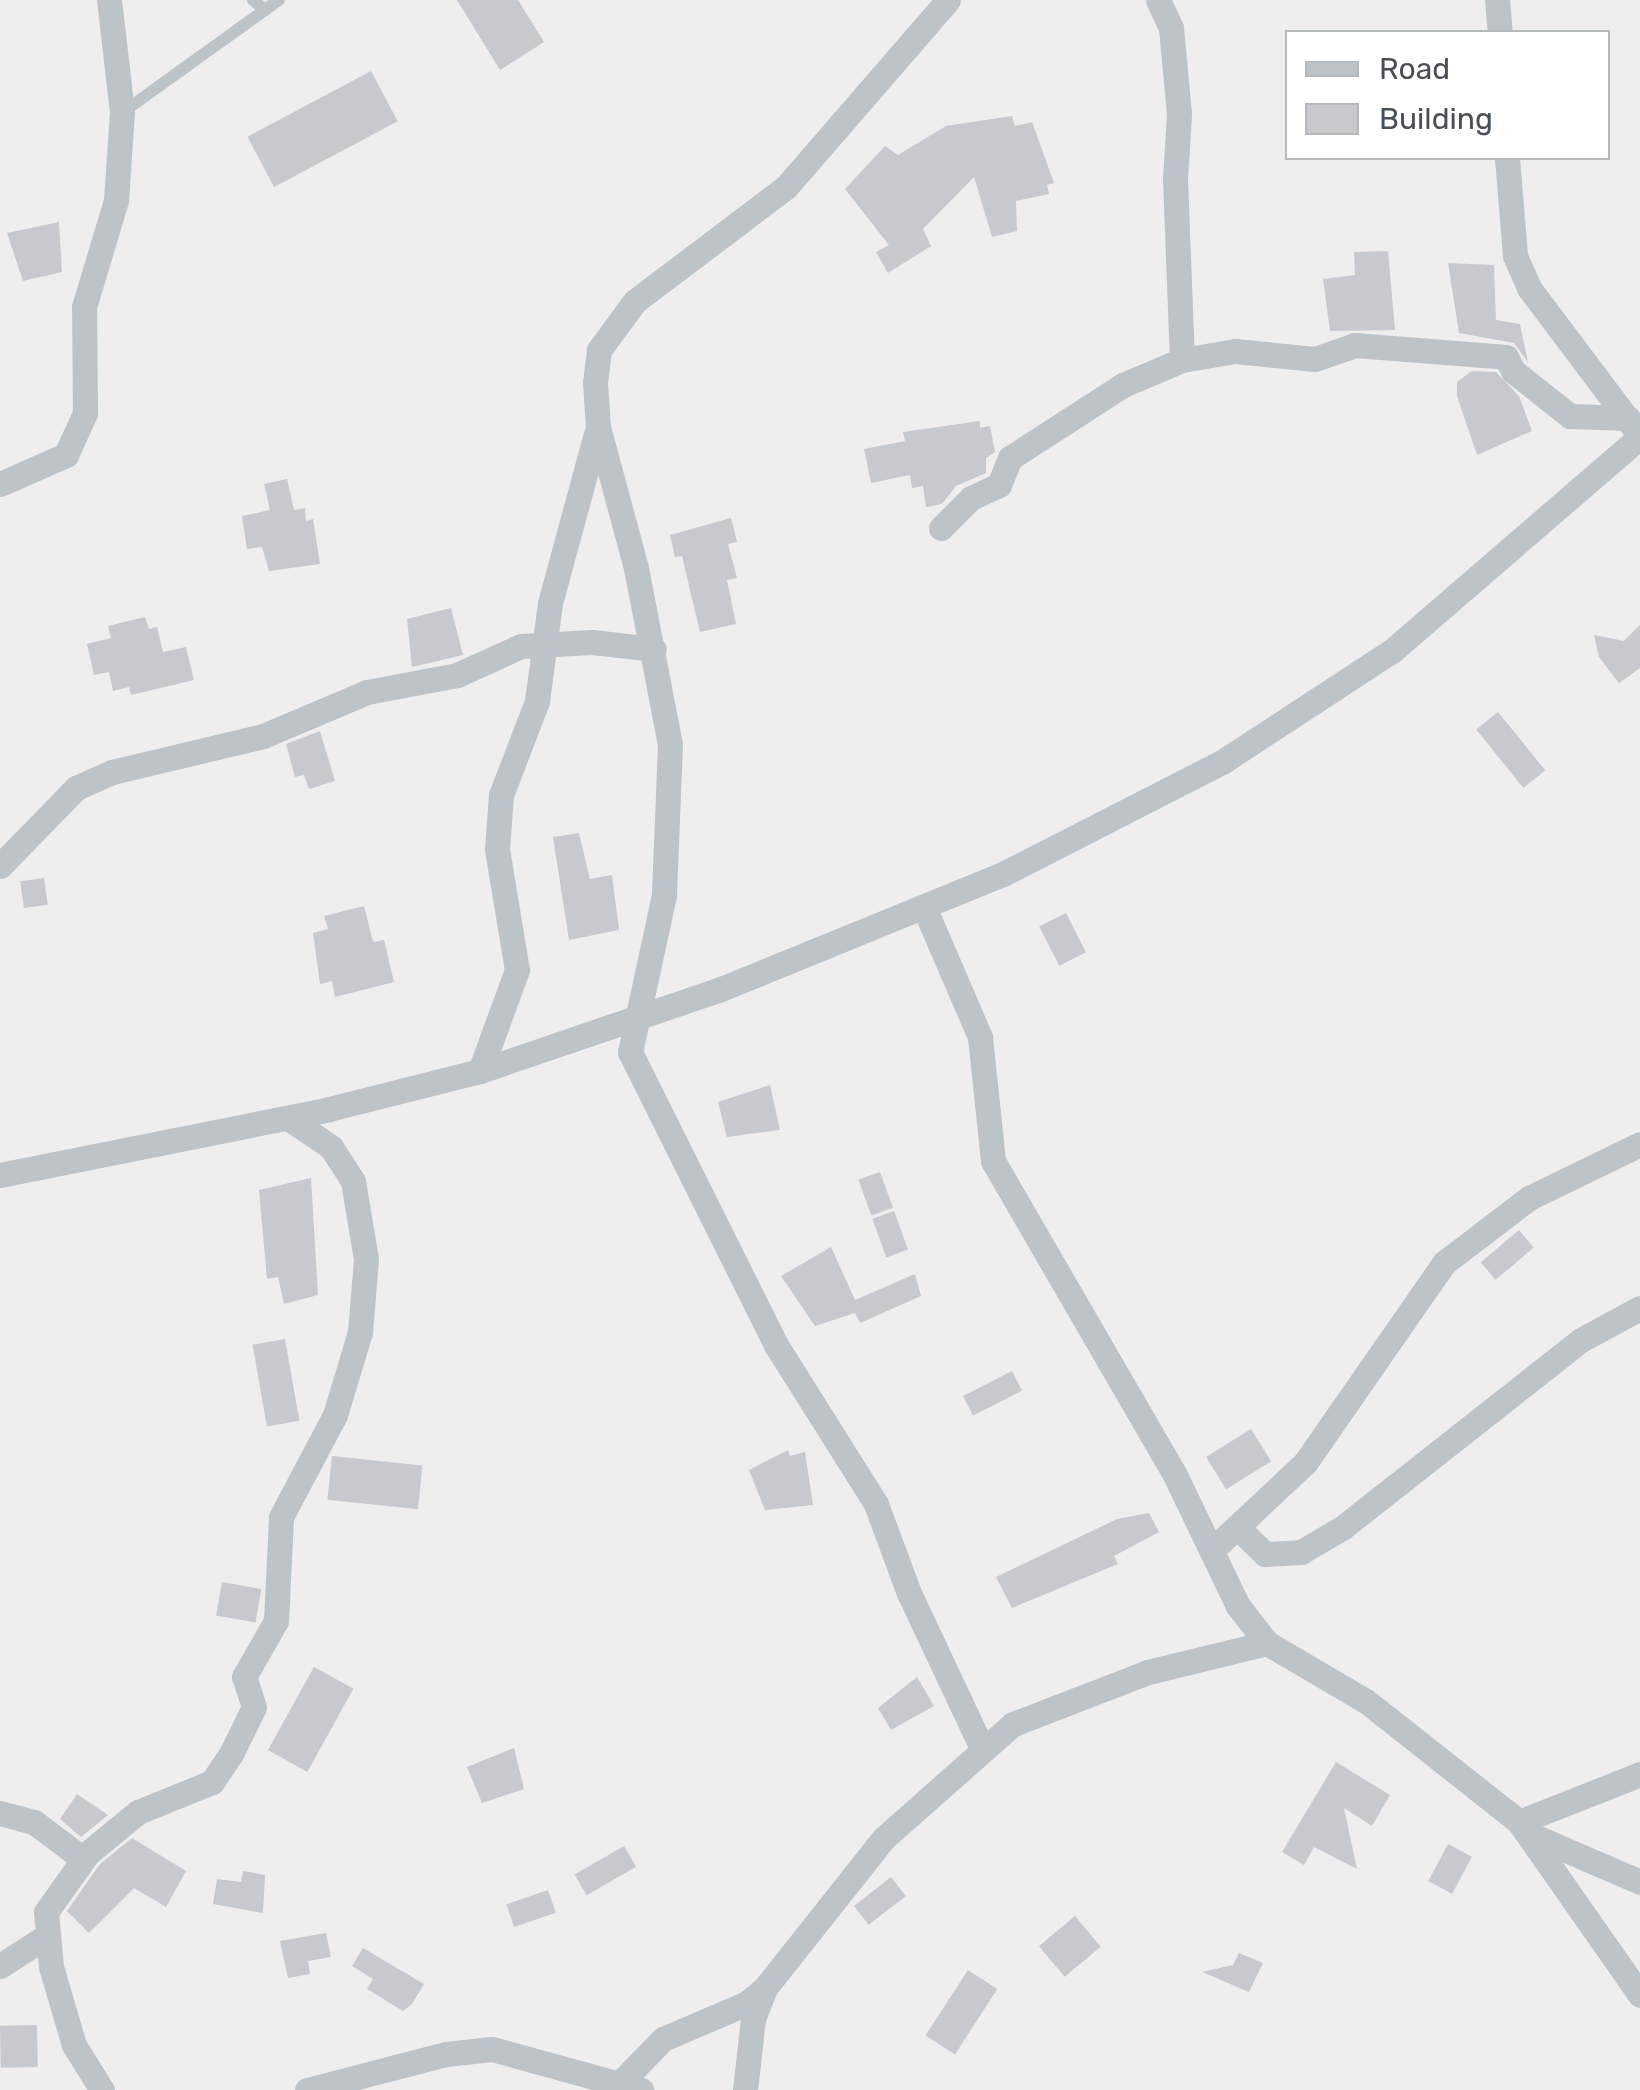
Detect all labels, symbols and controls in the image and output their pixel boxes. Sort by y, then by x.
legend [1285,30,1610,160]
text: Road [1379,51,1450,87]
text: Building [1379,101,1493,137]

